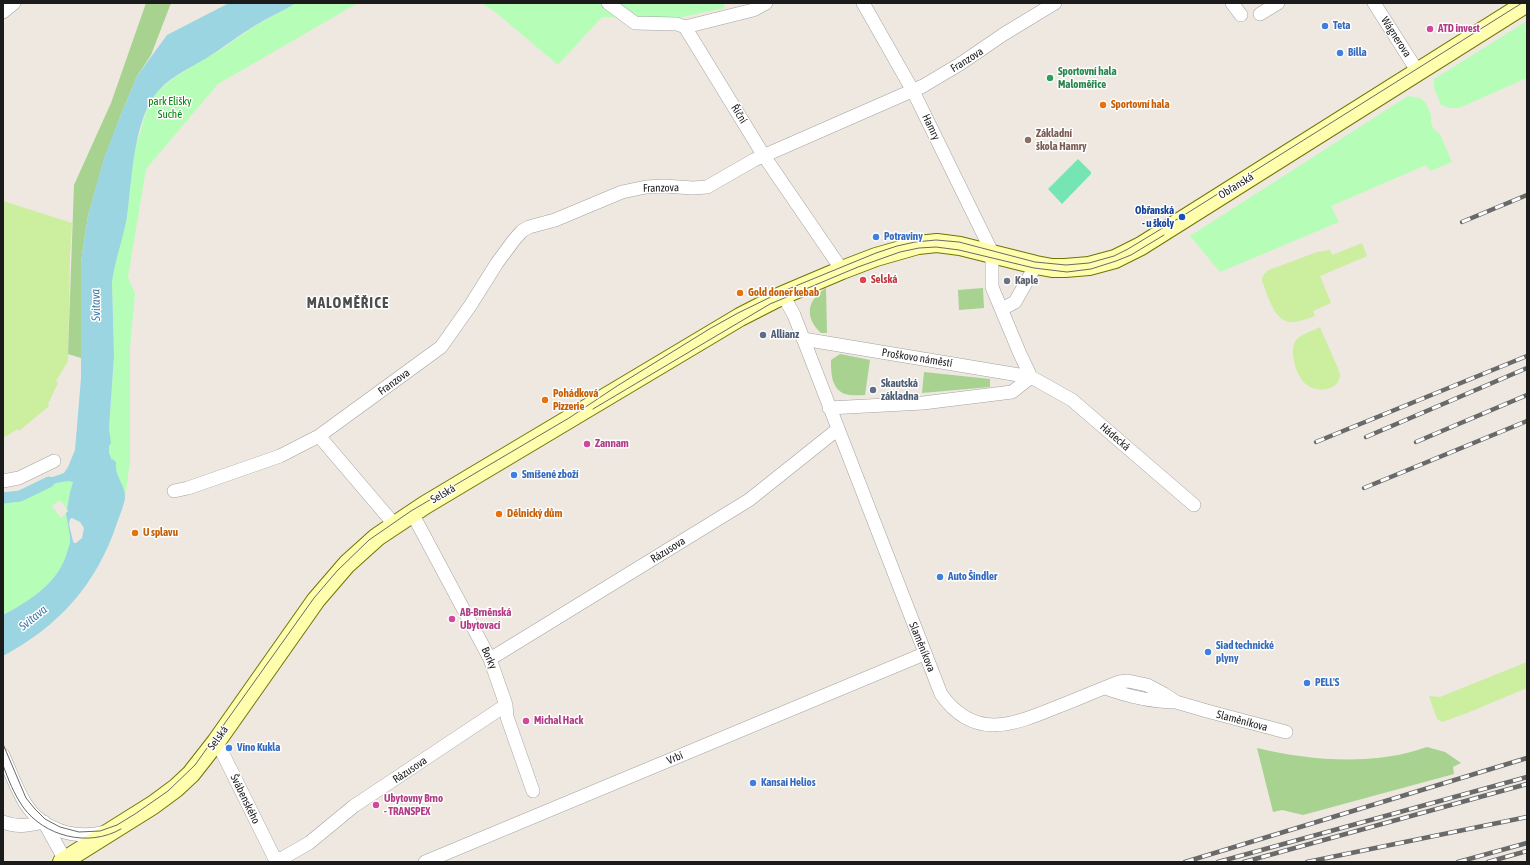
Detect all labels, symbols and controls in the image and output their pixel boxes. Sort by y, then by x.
street label: Wágnerova [1378,14,1414,60]
place label: Teta [1333,19,1350,33]
marker: Teta [1320,21,1330,31]
place label: ATD invest [1438,22,1480,36]
marker: ATD invest [1425,24,1435,34]
street label: Franzova [948,45,986,75]
place label: Billa [1348,46,1367,60]
marker: Billa [1335,48,1345,58]
place label: Sportovní hala Maloměřice [1058,65,1117,91]
marker: Sportovní hala Maloměřice [1045,73,1055,83]
park label: park Elišky Suché [148,95,192,121]
place label: Sportovní hala [1111,98,1170,112]
marker: Sportovní hala [1098,100,1108,110]
street label: Říční [728,102,750,126]
street label: Hamry [919,112,943,142]
place label: Základní škola Hamry [1036,127,1086,153]
marker: Základní škola Hamry [1023,135,1033,145]
street label: Obřanská [1216,170,1256,202]
street label: Franzova [643,181,679,195]
place label: Obřanská - u školy [1135,204,1174,230]
marker: Obřanská - u školy [1177,212,1187,222]
place label: Potraviny [884,230,923,244]
marker: Potraviny [871,232,881,242]
place label: Selská [871,273,897,287]
place label: Kaple [1015,274,1038,288]
marker: Selská [858,275,868,285]
marker: Kaple [1002,276,1012,286]
place label: Gold doner kebab [748,286,819,300]
marker: Gold doner kebab [735,288,745,298]
water label: Svitava [89,289,103,321]
district label: MALOMĚŘICE [307,294,389,312]
place label: Allianz [771,328,799,342]
marker: Allianz [758,330,768,340]
street label: Proškovo náměstí [881,346,953,370]
street label: Franzova [376,366,412,398]
place label: Skautská základna [881,377,919,403]
marker: Skautská základna [868,385,878,395]
place label: Pohádková Pizzerie [553,387,598,413]
marker: Pohádková Pizzerie [540,395,550,405]
street label: Hádecká [1097,420,1133,454]
place label: Zannam [595,437,629,451]
marker: Zannam [582,439,592,449]
place label: Smíšené zboží [522,468,579,482]
marker: Smíšené zboží [509,470,519,480]
street label: Selská [428,482,458,506]
place label: Dělnický dům [507,507,562,521]
marker: Dělnický dům [494,509,504,519]
place label: U splavu [143,526,178,540]
marker: U splavu [130,528,140,538]
street label: Rázusova [648,534,688,566]
place label: Auto Šindler [948,570,997,584]
marker: Auto Šindler [935,572,945,582]
water label: Svitava [16,602,50,634]
place label: AB-Brněnská Ubytovací [460,606,511,632]
marker: AB-Brněnská Ubytovací [447,614,457,624]
street label: Slaměníkova [906,620,938,674]
place label: Siad technické plyny [1216,639,1274,665]
street label: Borky [478,645,500,671]
marker: Siad technické plyny [1203,647,1213,657]
place label: PELL'S [1315,676,1339,690]
marker: PELL'S [1302,678,1312,688]
street label: Slaměníkova [1215,708,1269,734]
place label: Michal Hack [534,714,583,728]
marker: Michal Hack [521,716,531,726]
street label: Selská [205,723,231,753]
place label: Víno Kukla [237,741,280,755]
marker: Víno Kukla [224,743,234,753]
street label: Vrbí [665,749,685,767]
street label: Rázusova [390,754,430,786]
street label: Švábenského [227,772,263,826]
place label: Kansai Helios [761,776,816,790]
marker: Kansai Helios [748,778,758,788]
place label: Ubytovny Brno - TRANSPEX [384,792,443,818]
marker: Ubytovny Brno - TRANSPEX [371,800,381,810]

